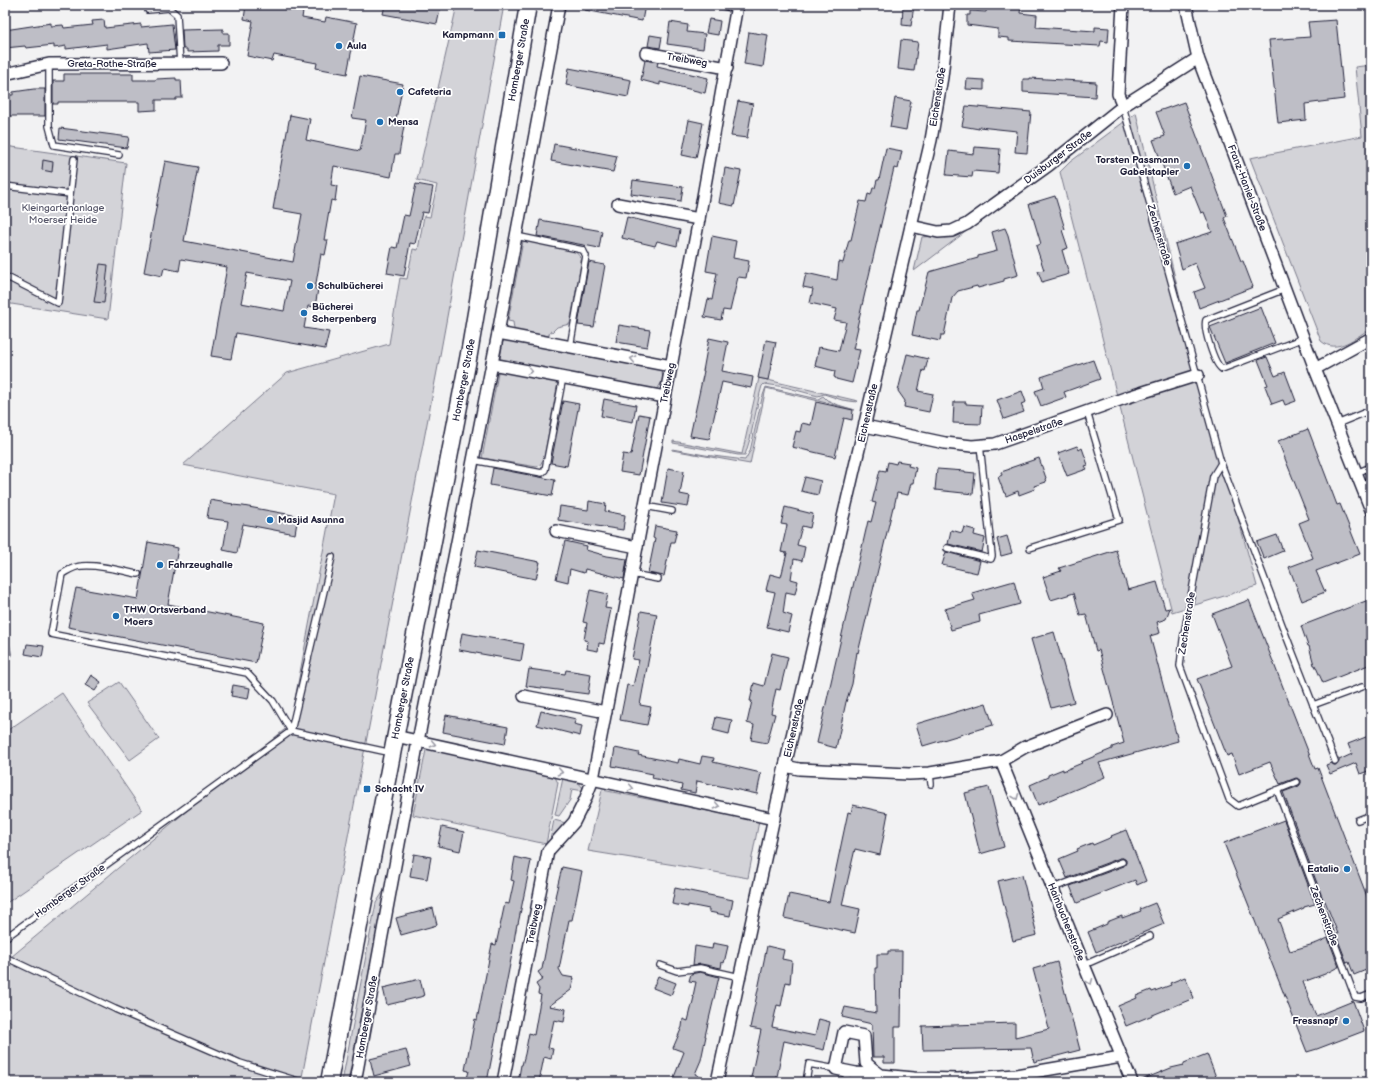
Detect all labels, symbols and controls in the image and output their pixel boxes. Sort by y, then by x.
street label: Homberger Straße [506,18,532,102]
place label: Kampmann [442,29,494,41]
marker: Kampmann [497,30,507,40]
place label: Aula [346,40,367,52]
marker: Aula [334,41,344,51]
street label: Treibweg [666,51,709,70]
street label: Greta-Rothe-Straße [67,58,157,70]
street label: Eichenstraße [927,66,949,128]
place label: Cafeteria [408,86,451,98]
marker: Cafeteria [395,87,405,97]
place label: Mensa [388,116,419,128]
marker: Mensa [375,117,385,127]
street label: Duisburger Straße [1022,127,1094,187]
street label: Franz-Haniel-Straße [1225,143,1269,233]
place label: Torsten Passmann Gabelstapler [1096,154,1180,178]
marker: Torsten Passmann Gabelstapler [1182,161,1192,171]
park label: Kleingartenanlage Moerser Heide [22,202,105,226]
street label: Zechenstraße [1144,202,1173,267]
place label: Schulbücherei [318,280,383,292]
marker: Schulbücherei [305,281,315,291]
place label: Bücherei Scherpenberg [312,301,377,325]
marker: Bücherei Scherpenberg [299,308,309,318]
street label: Homberger Straße [450,338,478,422]
one-way arrow [630,355,636,364]
street label: Treibweg [658,361,678,404]
one-way arrow [527,366,533,375]
street label: Eichenstraße [855,382,881,444]
street label: Haspelstraße [1003,415,1065,447]
place label: Masjid Asunna [278,514,344,526]
marker: Masjid Asunna [265,515,275,525]
place label: Fahrzeughalle [168,559,233,571]
marker: Fahrzeughalle [155,560,165,570]
street label: Zechenstraße [1176,591,1198,656]
place label: THW Ortsverband Moers [124,604,206,628]
marker: THW Ortsverband Moers [111,611,121,621]
street label: Homberger Straße [389,656,417,740]
street label: Eichenstraße [781,697,807,759]
one-way arrow [430,740,437,748]
one-way arrow [557,768,564,776]
place label: Schacht IV [375,783,425,795]
one-way arrow [628,783,634,791]
marker: Schacht IV [362,784,372,794]
one-way arrow [1011,793,1019,800]
one-way arrow [714,802,720,810]
street label: Homberger Straße [33,861,107,920]
place label: Eatalio [1307,863,1339,875]
marker: Eatalio [1342,864,1352,874]
street label: Hainbuchenstraße [1045,881,1087,963]
street label: Zechenstraße [1307,883,1341,948]
street label: Treibweg [524,902,544,945]
street label: Homberger Straße [354,975,380,1059]
one-way arrow [1086,979,1094,986]
place label: Fressnapf [1293,1015,1338,1027]
marker: Fressnapf [1341,1016,1351,1026]

